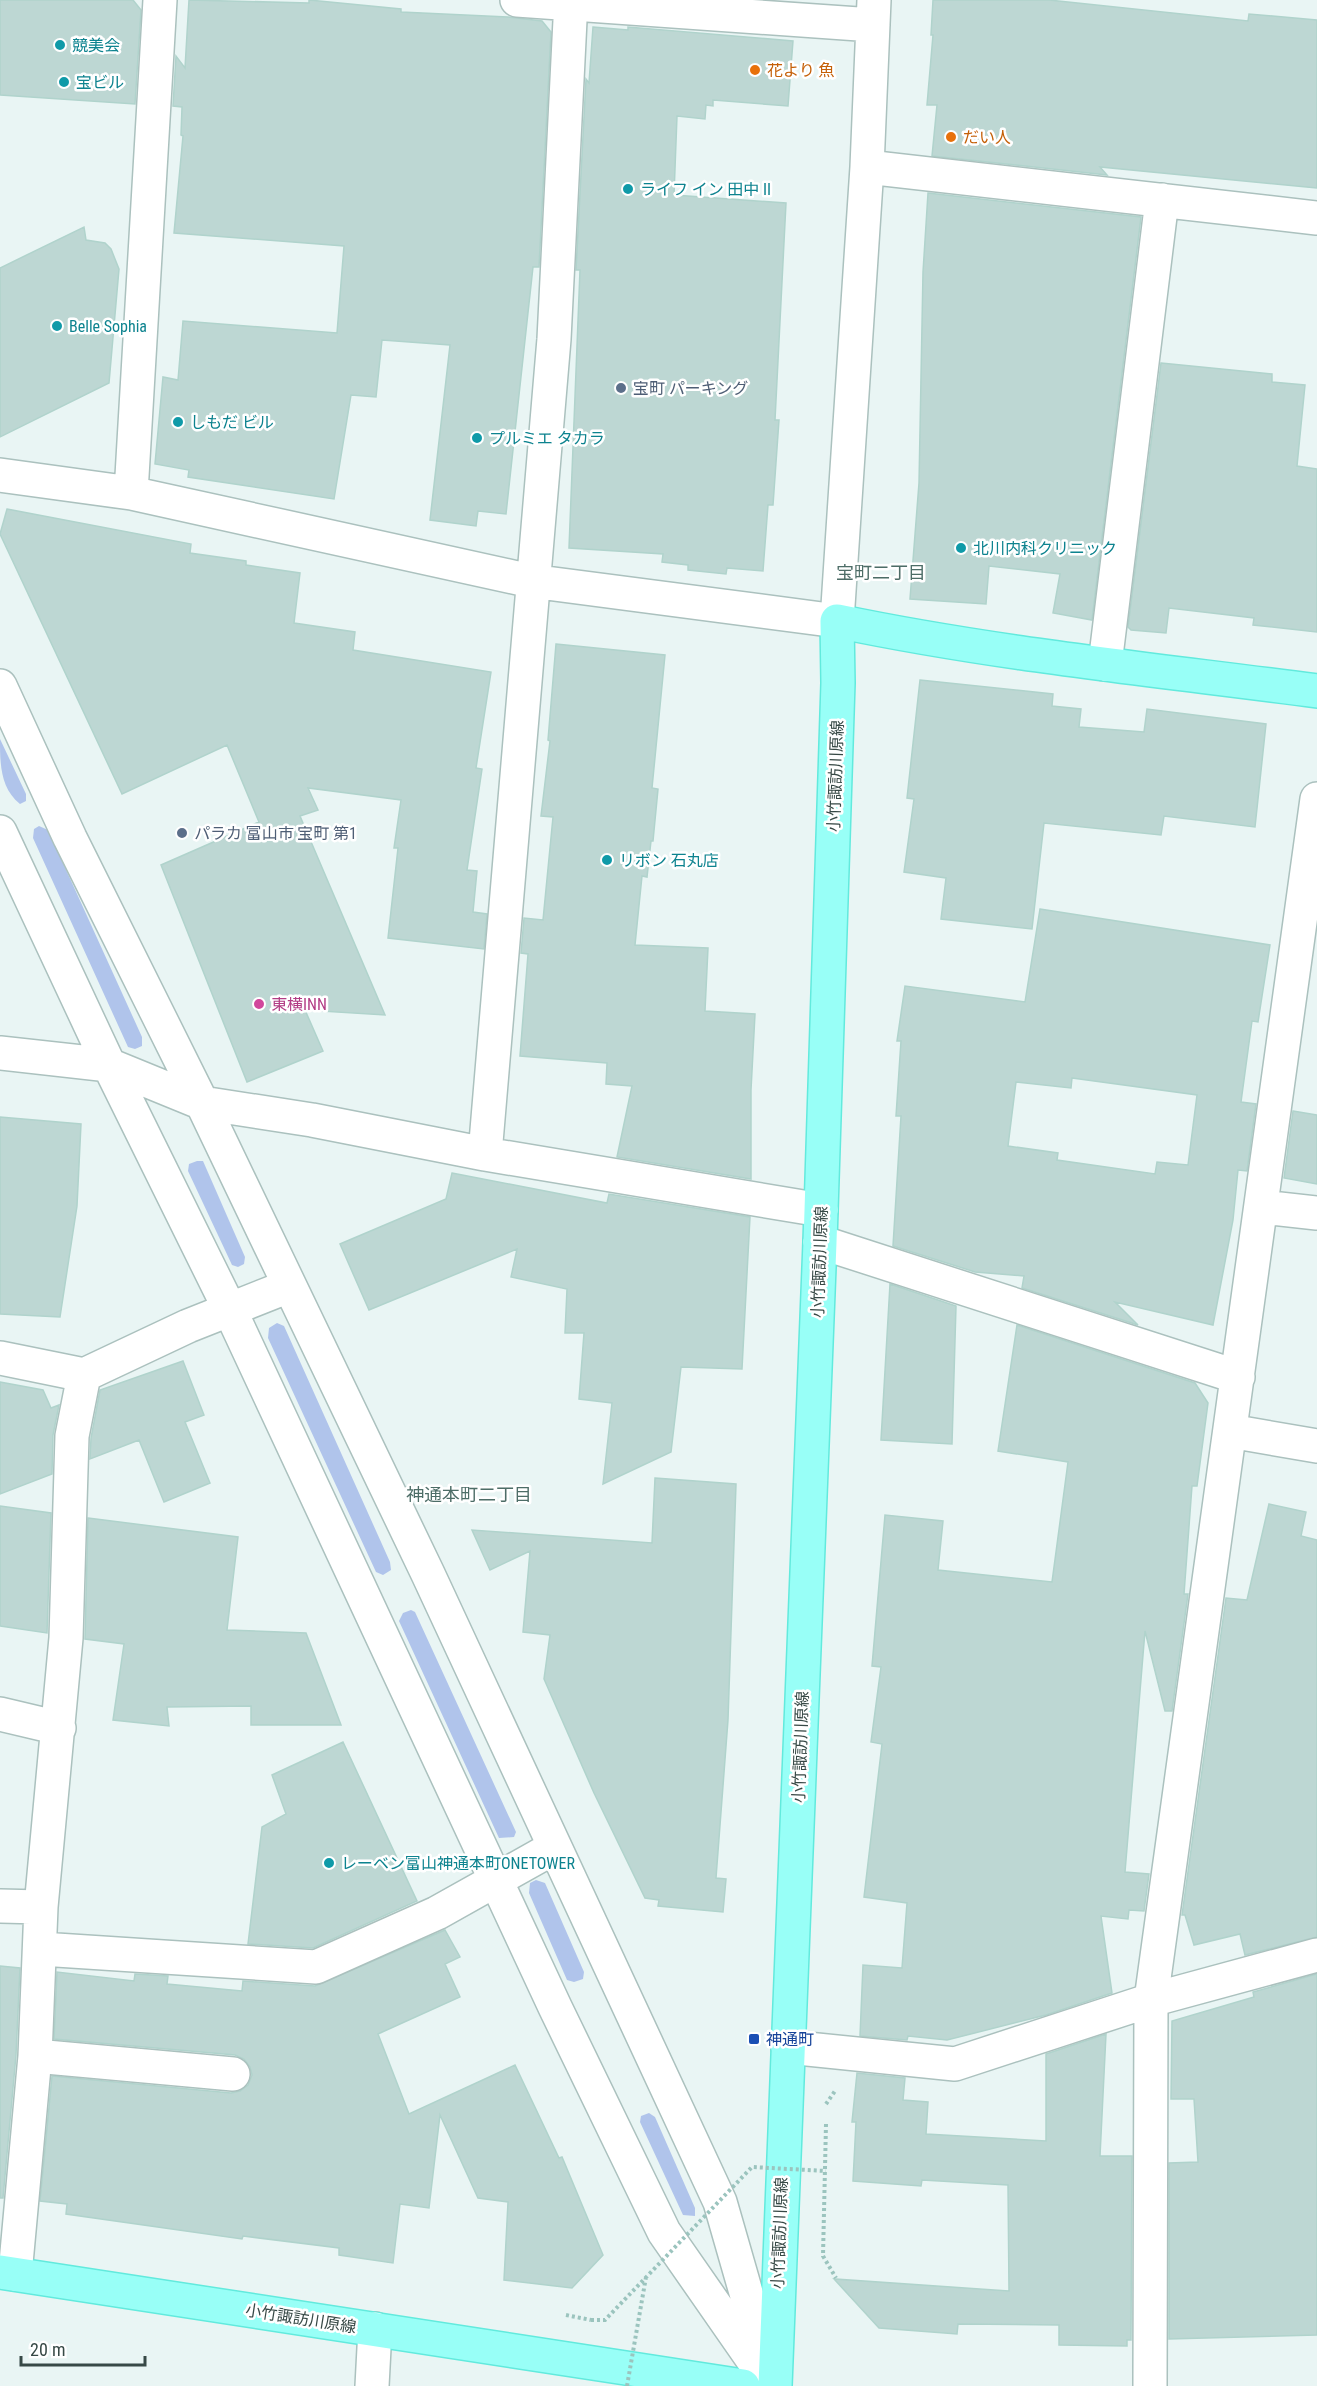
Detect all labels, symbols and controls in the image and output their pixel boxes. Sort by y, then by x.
place label: 競美会 [72,36,120,55]
marker: 競美会 [53,38,67,52]
place label: 花より 魚 [767,61,834,80]
marker: 花より 魚 [748,63,762,77]
place label: 宝ビル [76,73,124,92]
marker: 宝ビル [57,75,71,89]
place label: だい人 [963,128,1011,147]
marker: だい人 [944,130,958,144]
place label: ライフ イン 田中 II [640,180,771,199]
marker: ライフ イン 田中 II [621,182,635,196]
place label: Belle Sophia [69,317,147,336]
marker: Belle Sophia [50,319,64,333]
place label: 宝町 パーキング [633,379,748,398]
marker: 宝町 パーキング [614,381,628,395]
place label: しもだ ビル [190,413,274,432]
marker: しもだ ビル [171,415,185,429]
place label: プルミエ タカラ [489,429,605,448]
marker: プルミエ タカラ [470,431,484,445]
place label: 北川内科クリニック [973,539,1117,558]
marker: 北川内科クリニック [954,541,968,555]
district label: 宝町二丁目 [836,562,926,583]
street label: 小竹諏訪川原線 [824,720,847,832]
place label: パラカ 富山市 宝町 第1 [194,824,357,843]
marker: パラカ 富山市 宝町 第1 [175,826,189,840]
place label: リボン 石丸店 [619,851,719,870]
marker: リボン 石丸店 [600,853,614,867]
place label: 東横INN [271,995,327,1014]
marker: 東横INN [252,997,266,1011]
street label: 小竹諏訪川原線 [808,1206,831,1318]
district label: 神通本町二丁目 [406,1484,532,1505]
street label: 小竹諏訪川原線 [789,1691,812,1803]
place label: レーベン富山神通本町ONETOWER [341,1854,576,1873]
marker: レーベン富山神通本町ONETOWER [322,1856,336,1870]
place label: 神通町 [766,2030,814,2049]
marker: 神通町 [747,2032,761,2046]
street label: 小竹諏訪川原線 [768,2177,791,2289]
street label: 小竹諏訪川原線 [244,2300,358,2337]
scale bar [21,2329,146,2367]
text: 20 m [30,2339,65,2360]

